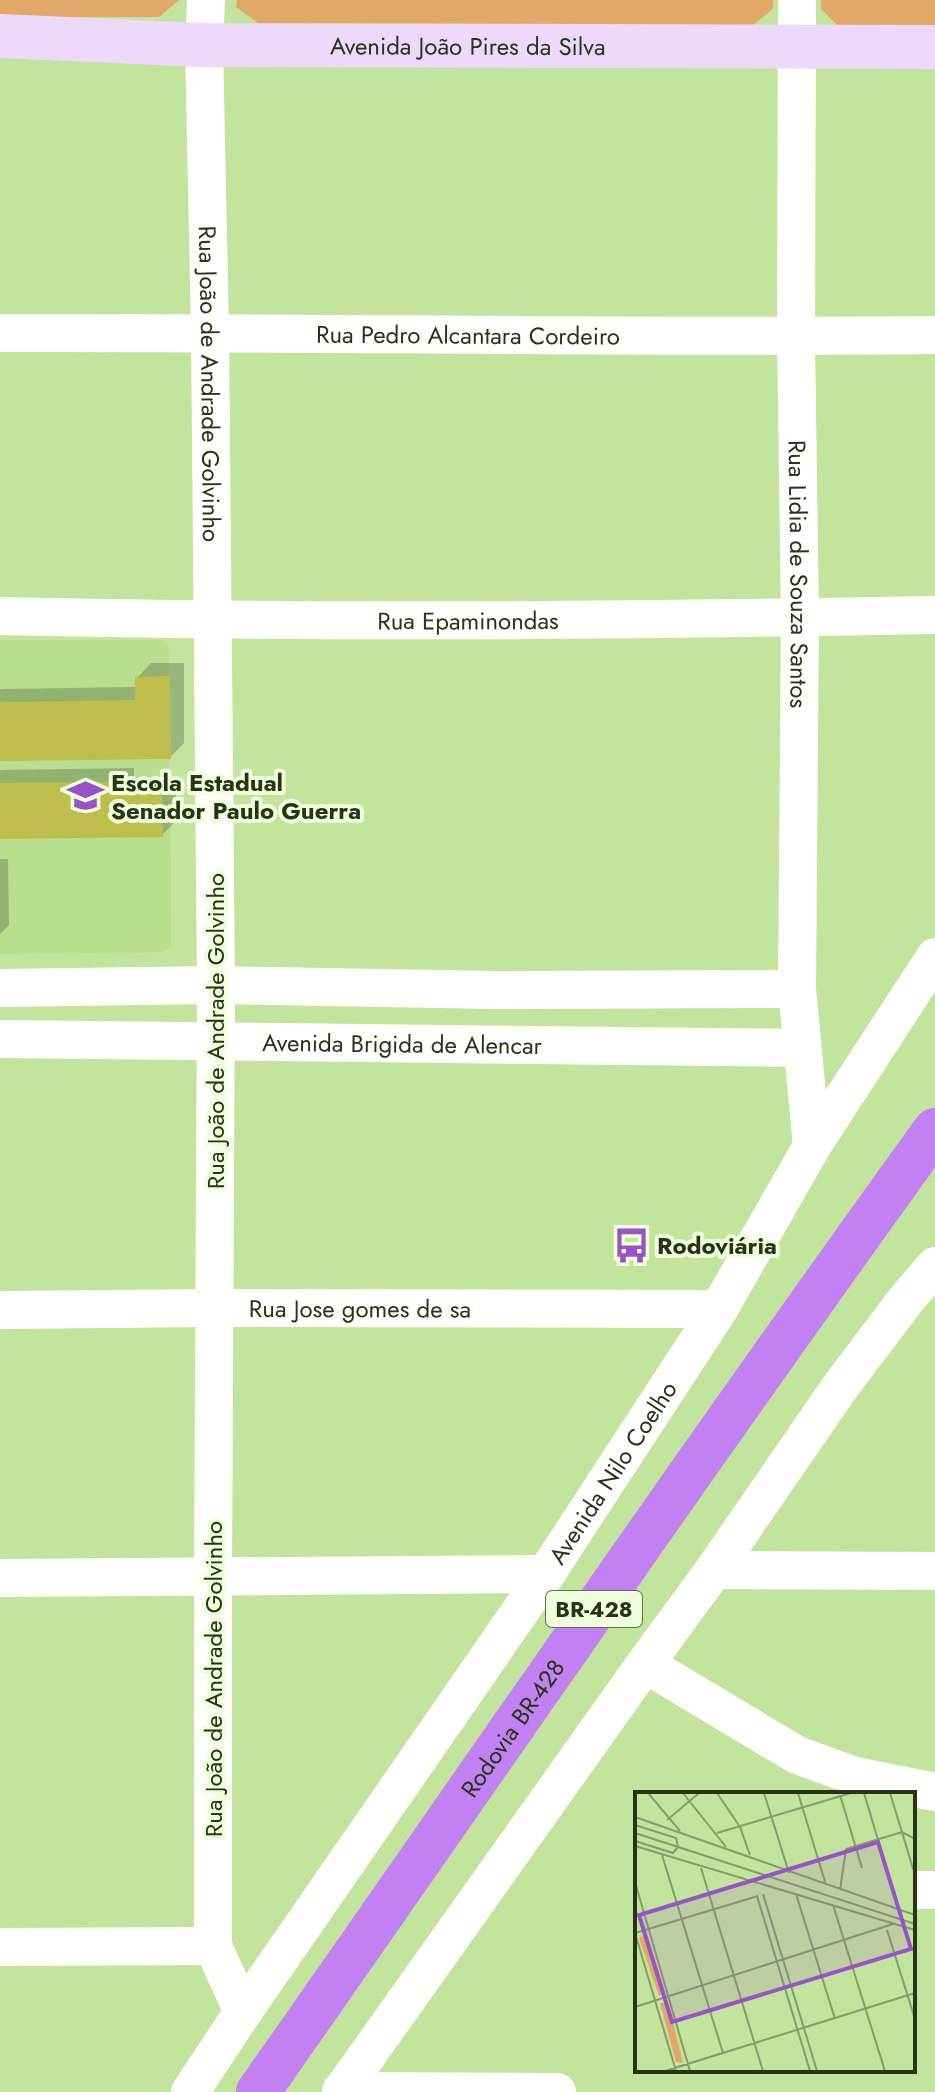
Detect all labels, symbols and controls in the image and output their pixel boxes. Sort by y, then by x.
street label: Avenida João Pires da Silva [330,28,606,64]
street label: Rua João de Andrade Golvinho [190,225,229,542]
street label: Rua Pedro Alcantara Cordeiro [316,316,620,353]
street label: Rua Lidia de Souza Santos [780,440,818,708]
street label: Rua Epaminondas [377,602,559,638]
place label: Escola Estadual Senador Paulo Guerra [111,765,361,828]
school or university icon: Escola Estadual Senador Paulo Guerra [66,777,104,815]
street label: Rua João de Andrade Golvinho [198,873,233,1189]
street label: Avenida Brigida de Alencar [262,1024,543,1063]
bus stop icon: Rodoviária [612,1226,650,1264]
place label: Rodoviária [657,1228,777,1263]
street label: Rua Jose gomes de sa [249,1291,471,1326]
street label: Avenida Nilo Coelho [540,1374,685,1571]
street label: Rua João de Andrade Golvinho [196,1521,231,1837]
road number: BR-428 [546,1591,642,1627]
street label: Rodovia BR-428 [452,1652,573,1804]
inset map [635,1792,915,2072]

